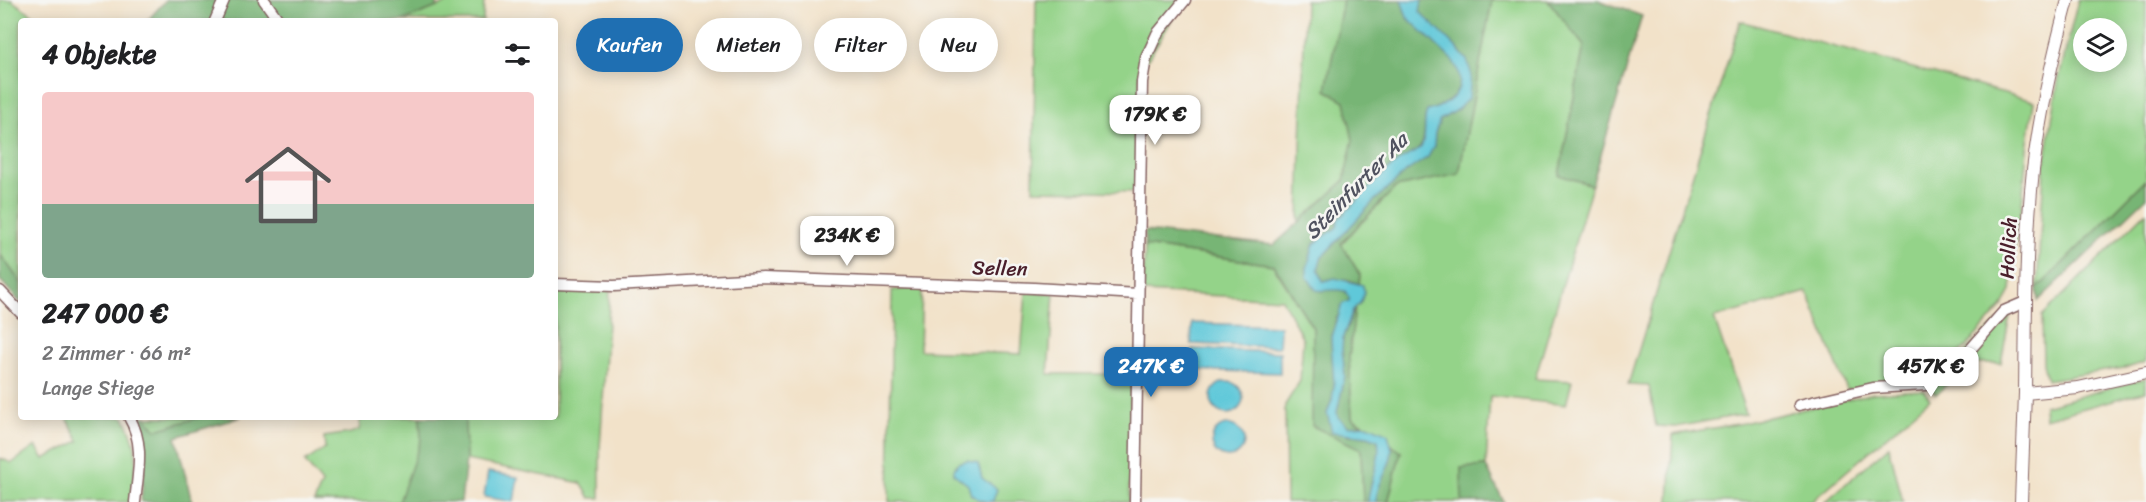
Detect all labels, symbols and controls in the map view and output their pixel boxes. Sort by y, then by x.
chip: Kaufen [576,18,683,72]
chip: Mieten [695,18,802,72]
chip: Filter [814,18,907,72]
chip: Neu [919,18,998,72]
map controls [2073,18,2127,72]
button: layers [2073,18,2127,72]
text: 4 Objekte [42,31,156,77]
icon: filters [501,38,534,71]
pin: 179K € [1106,95,1204,146]
text: 179K € [1124,97,1186,132]
water label: Steinfurter Aa [1295,122,1419,249]
icon: home [234,131,342,239]
pin: 234K € [798,216,896,267]
street label: Hollich [1989,216,2028,280]
text: 234K € [814,218,880,253]
street label: Sellen [972,250,1028,287]
text: 247 000 € [42,290,168,336]
text: 2 Zimmer · 66 m² [42,336,191,371]
pin: 247K € [1102,347,1200,398]
pin: 457K € [1882,347,1980,398]
text: 247K € [1118,349,1184,384]
text: 457K € [1898,349,1964,384]
text: Lange Stiege [42,371,154,406]

